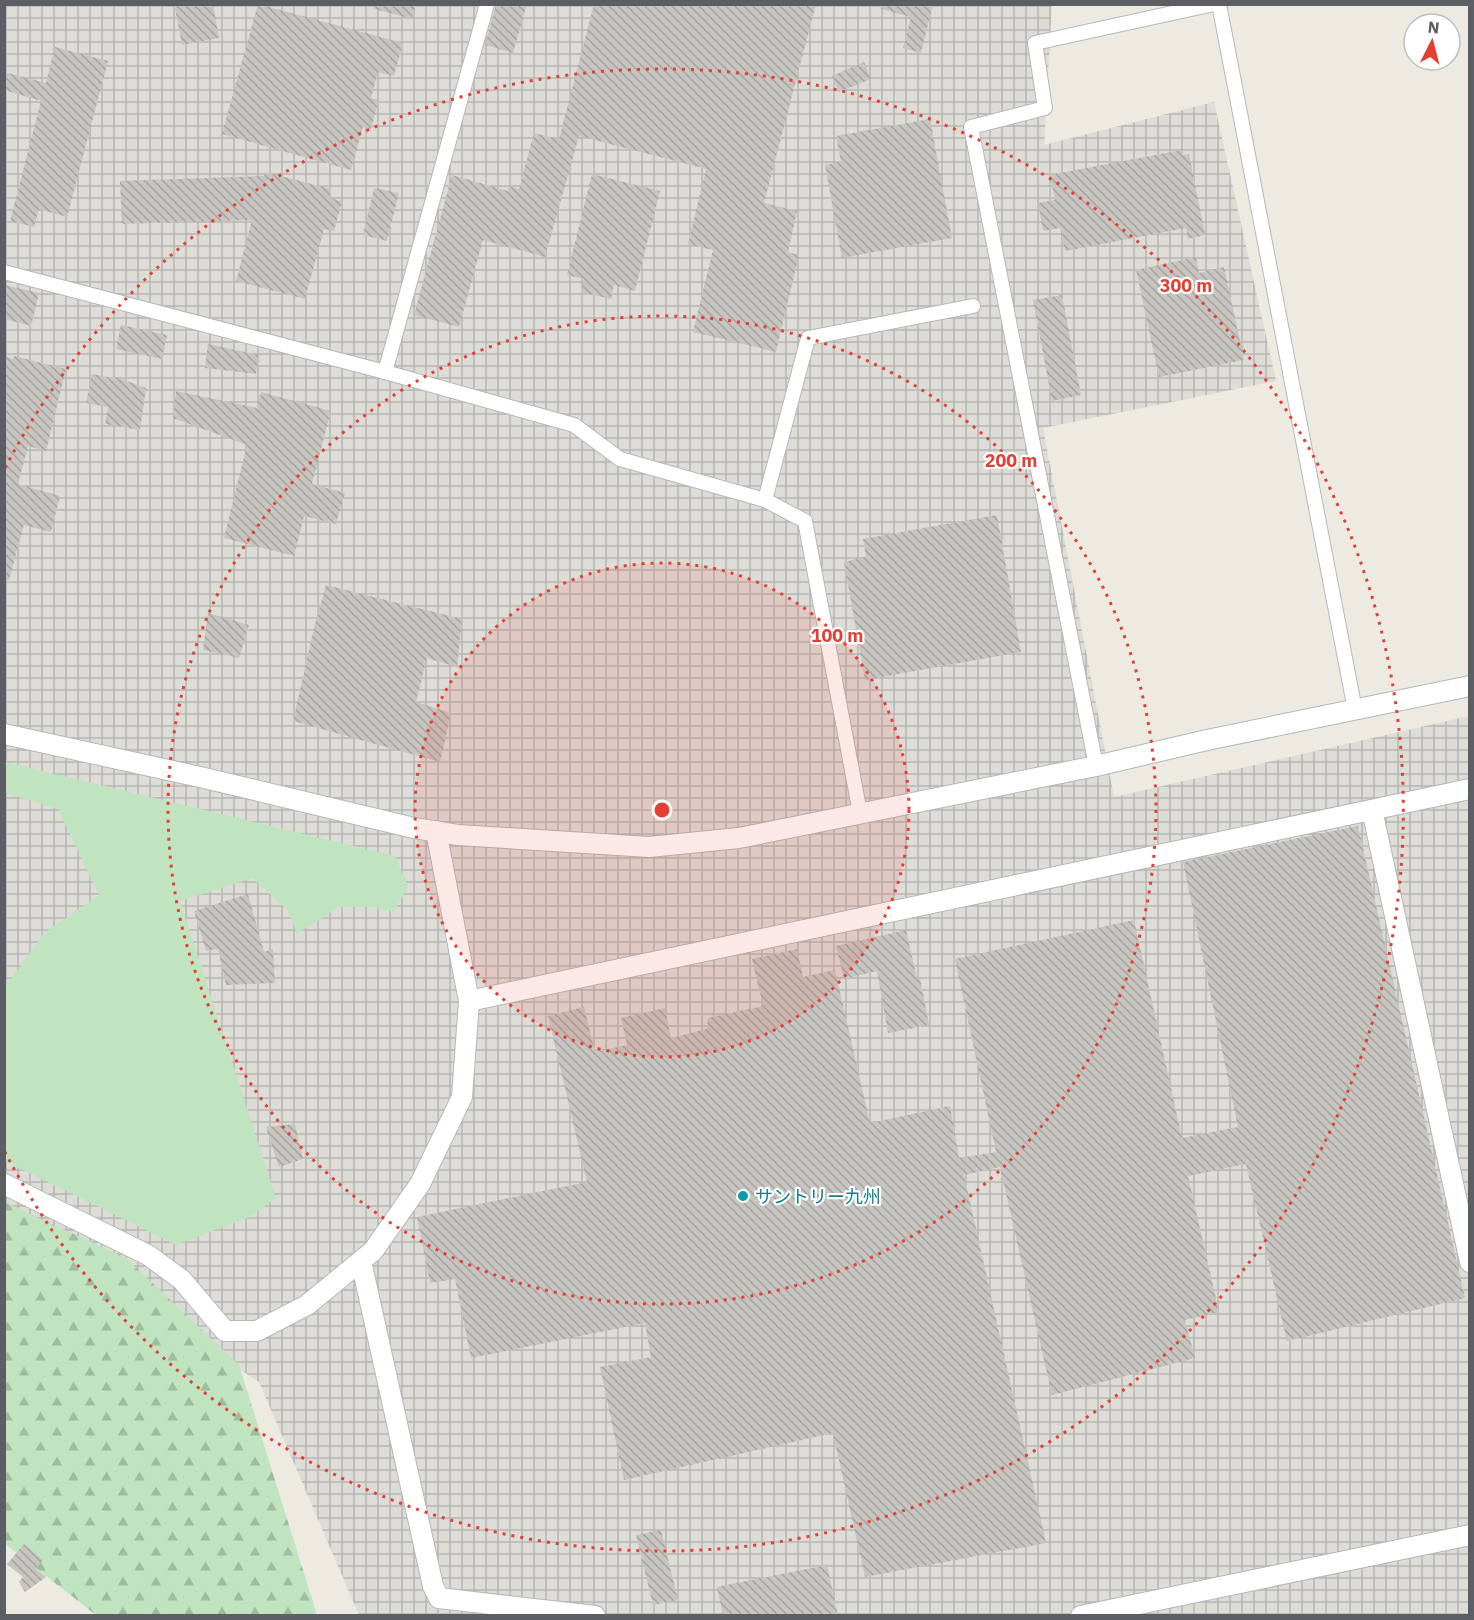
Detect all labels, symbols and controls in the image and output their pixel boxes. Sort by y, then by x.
north arrow [1402,12,1462,72]
text: N [1427,17,1440,38]
text: 300 m [1160,274,1212,297]
text: 200 m [985,449,1037,472]
text: 100 m [811,624,863,647]
centre of rings [652,800,672,820]
place label: サントリー九州 [755,1185,881,1208]
marker: サントリー九州 [736,1189,750,1203]

